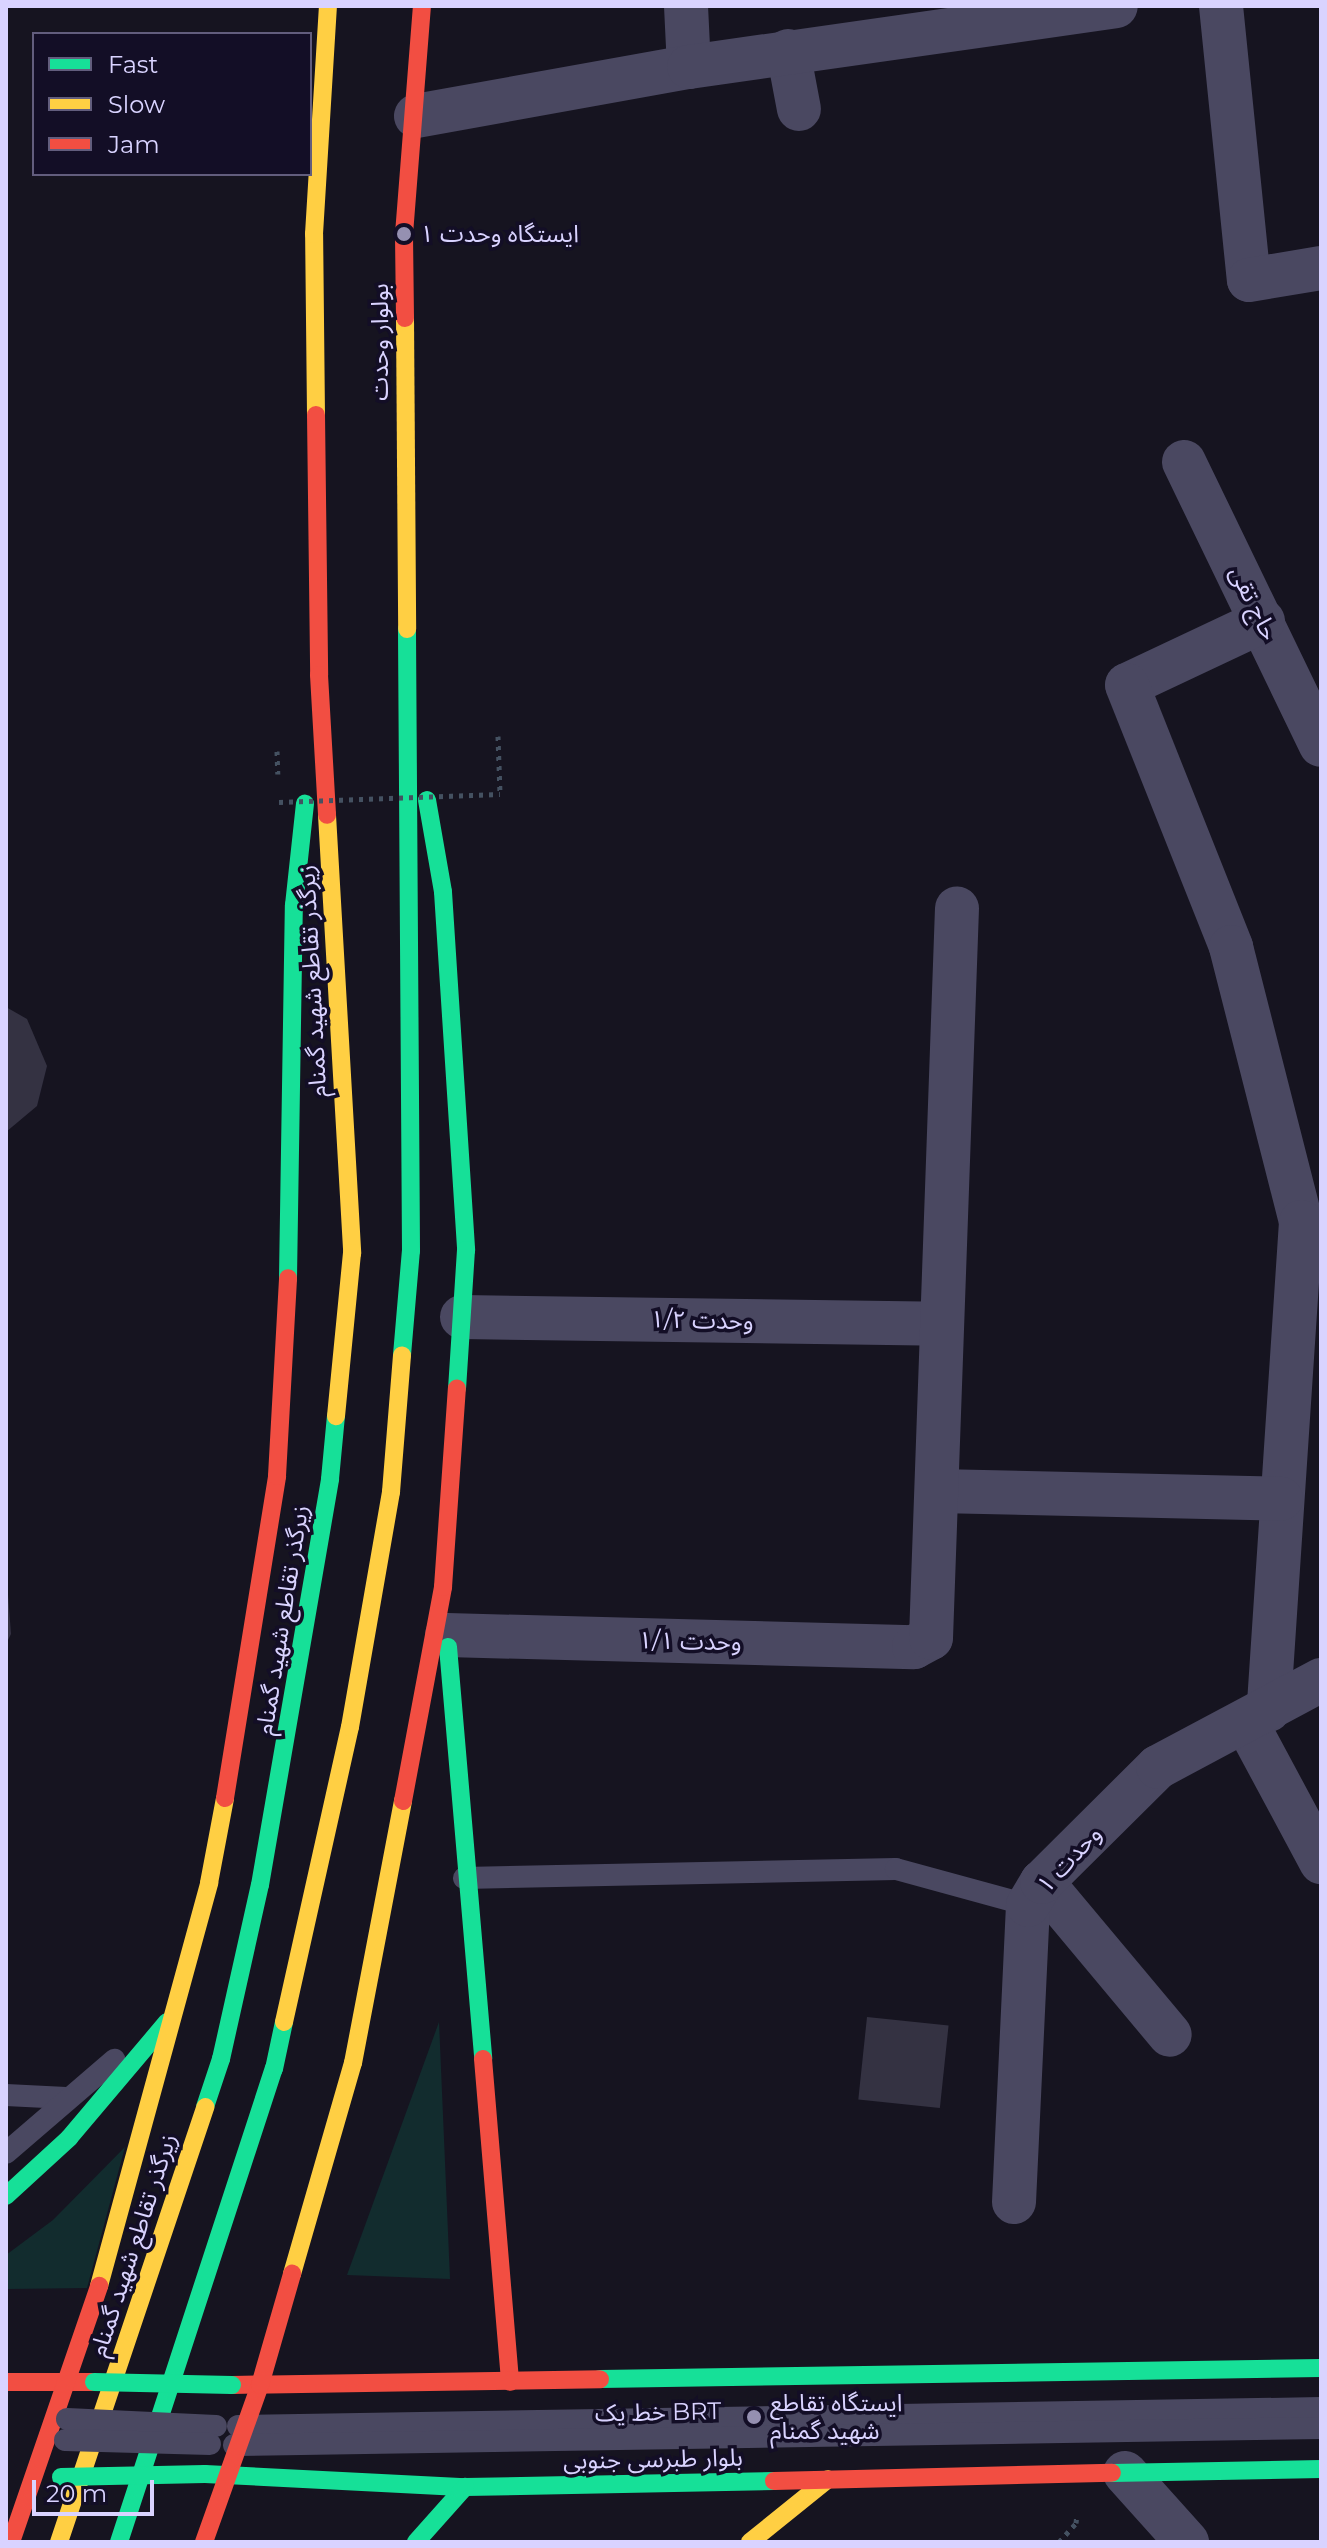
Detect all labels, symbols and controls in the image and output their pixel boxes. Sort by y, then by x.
legend [32,32,312,176]
text: Fast [108,50,158,79]
text: Slow [108,90,165,119]
text: Jam [108,130,160,159]
place label: ایستگاه وحدت ۱ [420,220,579,248]
marker: ایستگاه وحدت ۱ [395,225,413,243]
street label: بولوار وحدت [366,283,394,401]
street label: حاج تقی [1224,561,1284,645]
street label: زیرگذر تقاطع شهید گمنام [292,864,332,1098]
street label: وحدت ۱/۲ [650,1305,754,1335]
street label: زیرگذر تقاطع شهید گمنام [250,1503,314,1737]
street label: وحدت ۱/۱ [638,1626,742,1656]
street label: وحدت ۱ [1031,1819,1107,1899]
street label: زیرگذر تقاطع شهید گمنام [83,2130,183,2360]
place label: ایستگاه تقاطع شهید گمنام [770,2389,902,2445]
street label: خط یک BRT [595,2397,721,2427]
marker: ایستگاه تقاطع شهید گمنام [745,2408,763,2426]
street label: بلوار طبرسی جنوبی [563,2443,743,2475]
scale bar [36,2464,158,2514]
text: 20 m [46,2479,107,2508]

